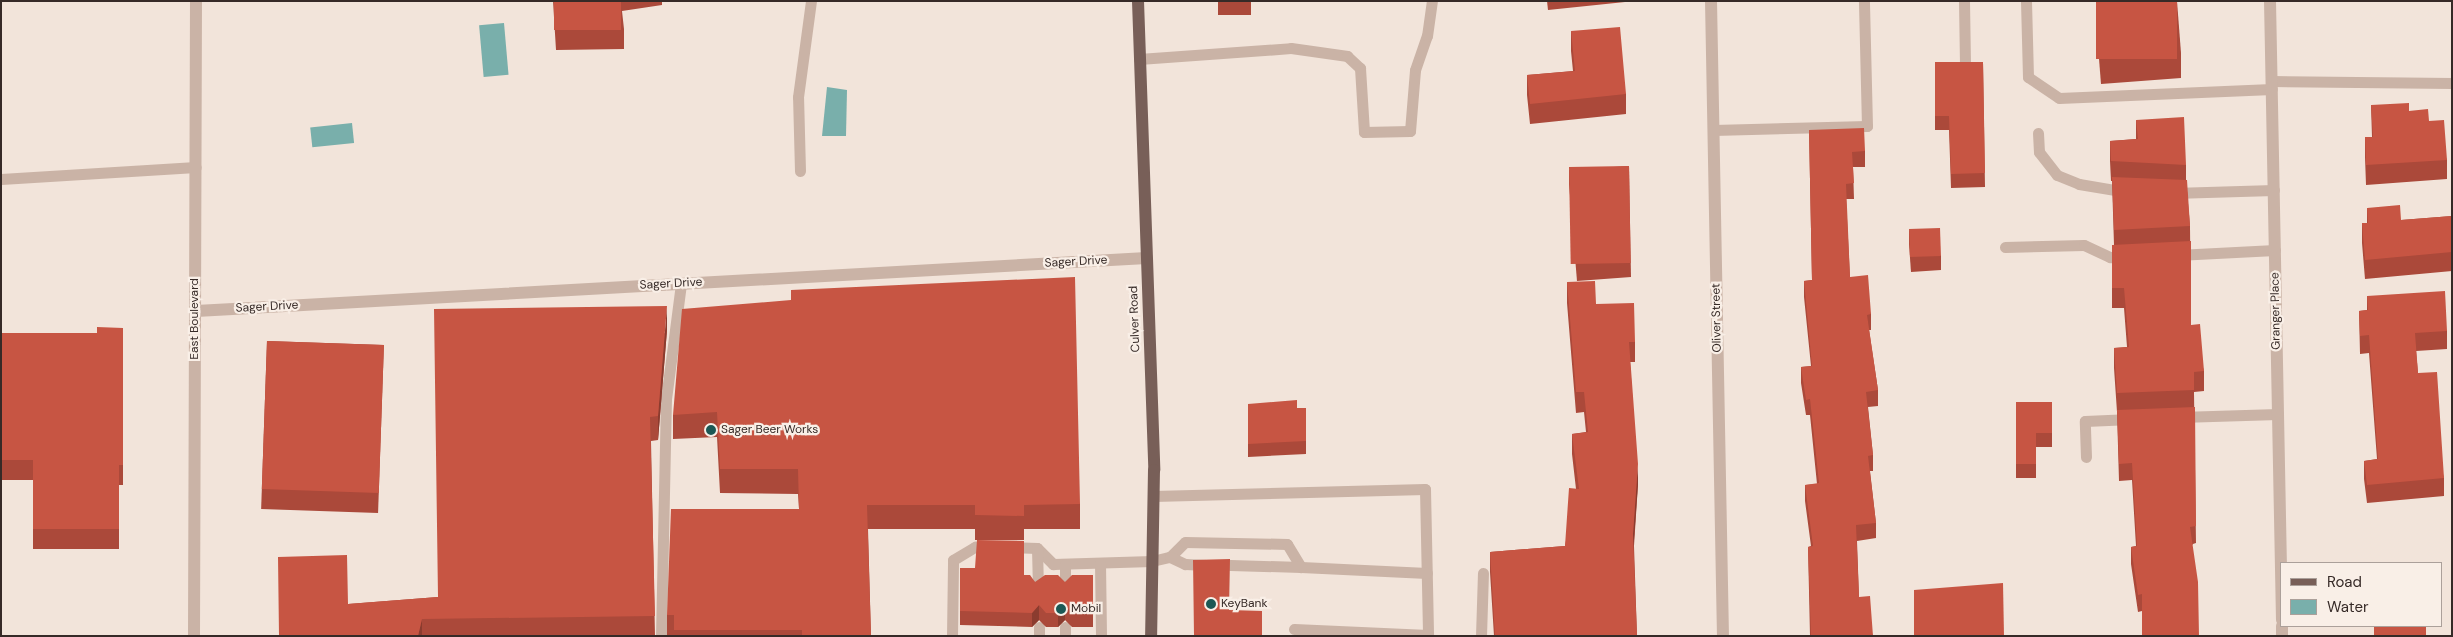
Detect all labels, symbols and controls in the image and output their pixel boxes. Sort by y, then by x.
street label: Sager Drive [1044,253,1108,271]
street label: Granger Place [2268,272,2284,350]
street label: Sager Drive [639,275,703,293]
street label: East Boulevard [188,278,202,360]
street label: Oliver Street [1709,283,1725,353]
street label: Culver Road [1127,285,1143,353]
street label: Sager Drive [235,298,299,316]
place label: Sager Beer Works [721,423,818,437]
marker: Sager Beer Works [705,424,717,436]
legend [2280,562,2443,627]
text: Road [2327,572,2362,592]
place label: KeyBank [1221,597,1268,611]
text: Water [2327,597,2368,617]
marker: KeyBank [1205,598,1217,610]
place label: Mobil [1071,602,1101,616]
marker: Mobil [1055,603,1067,615]

